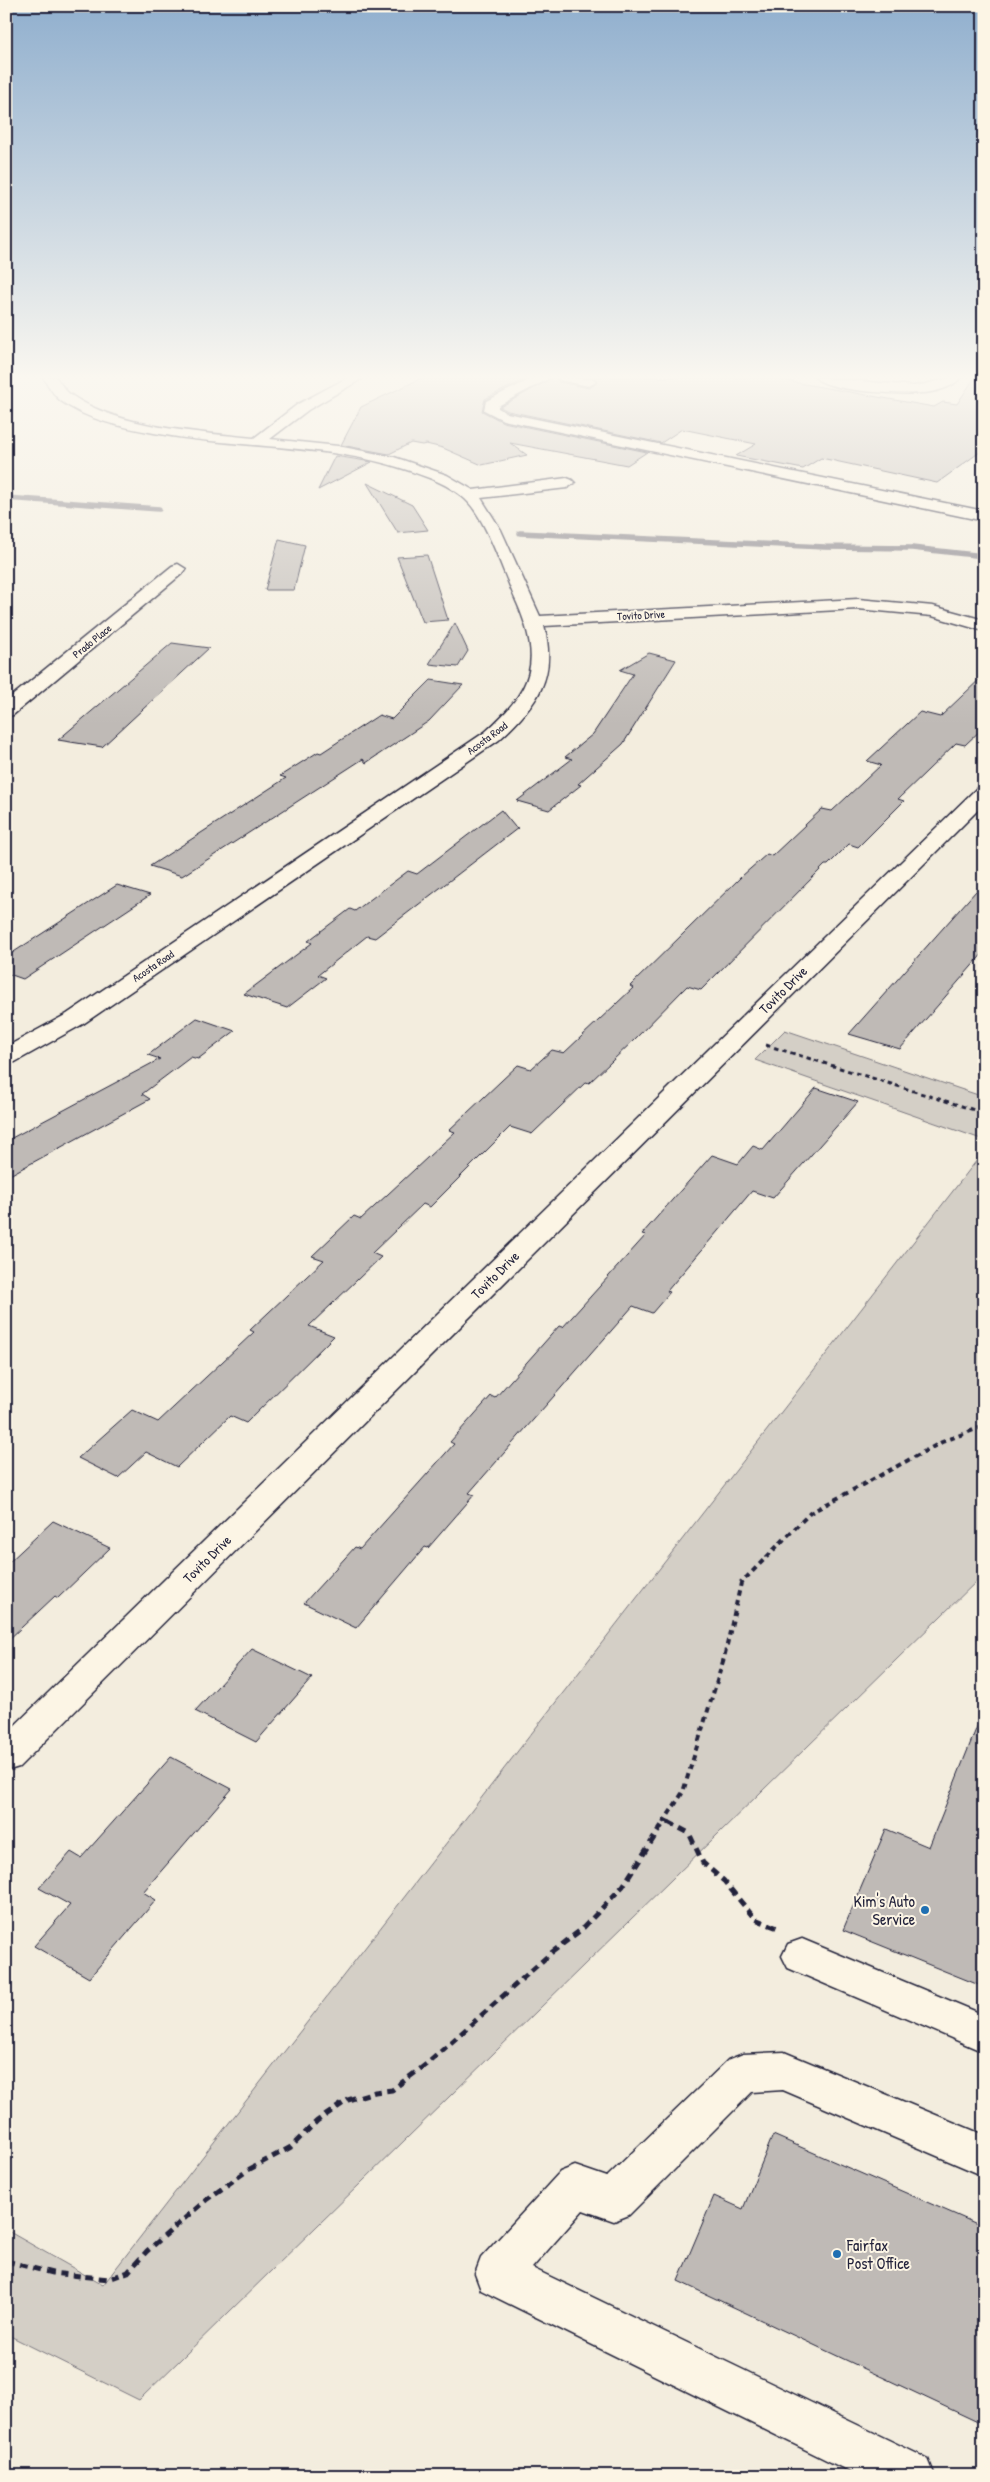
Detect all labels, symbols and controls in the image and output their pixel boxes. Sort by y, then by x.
street label: Tovito Drive [617,607,666,623]
street label: Prado Place [70,621,115,661]
street label: Acosta Road [464,718,511,758]
street label: Acosta Road [130,947,177,985]
street label: Tovito Drive [754,961,811,1018]
street label: Tovito Drive [466,1246,523,1303]
street label: Tovito Drive [178,1530,235,1587]
place label: Kim's Auto Service [854,1890,916,1930]
marker: Kim's Auto Service [919,1904,931,1916]
place label: Fairfax Post Office [846,2234,911,2274]
marker: Fairfax Post Office [831,2248,843,2260]

